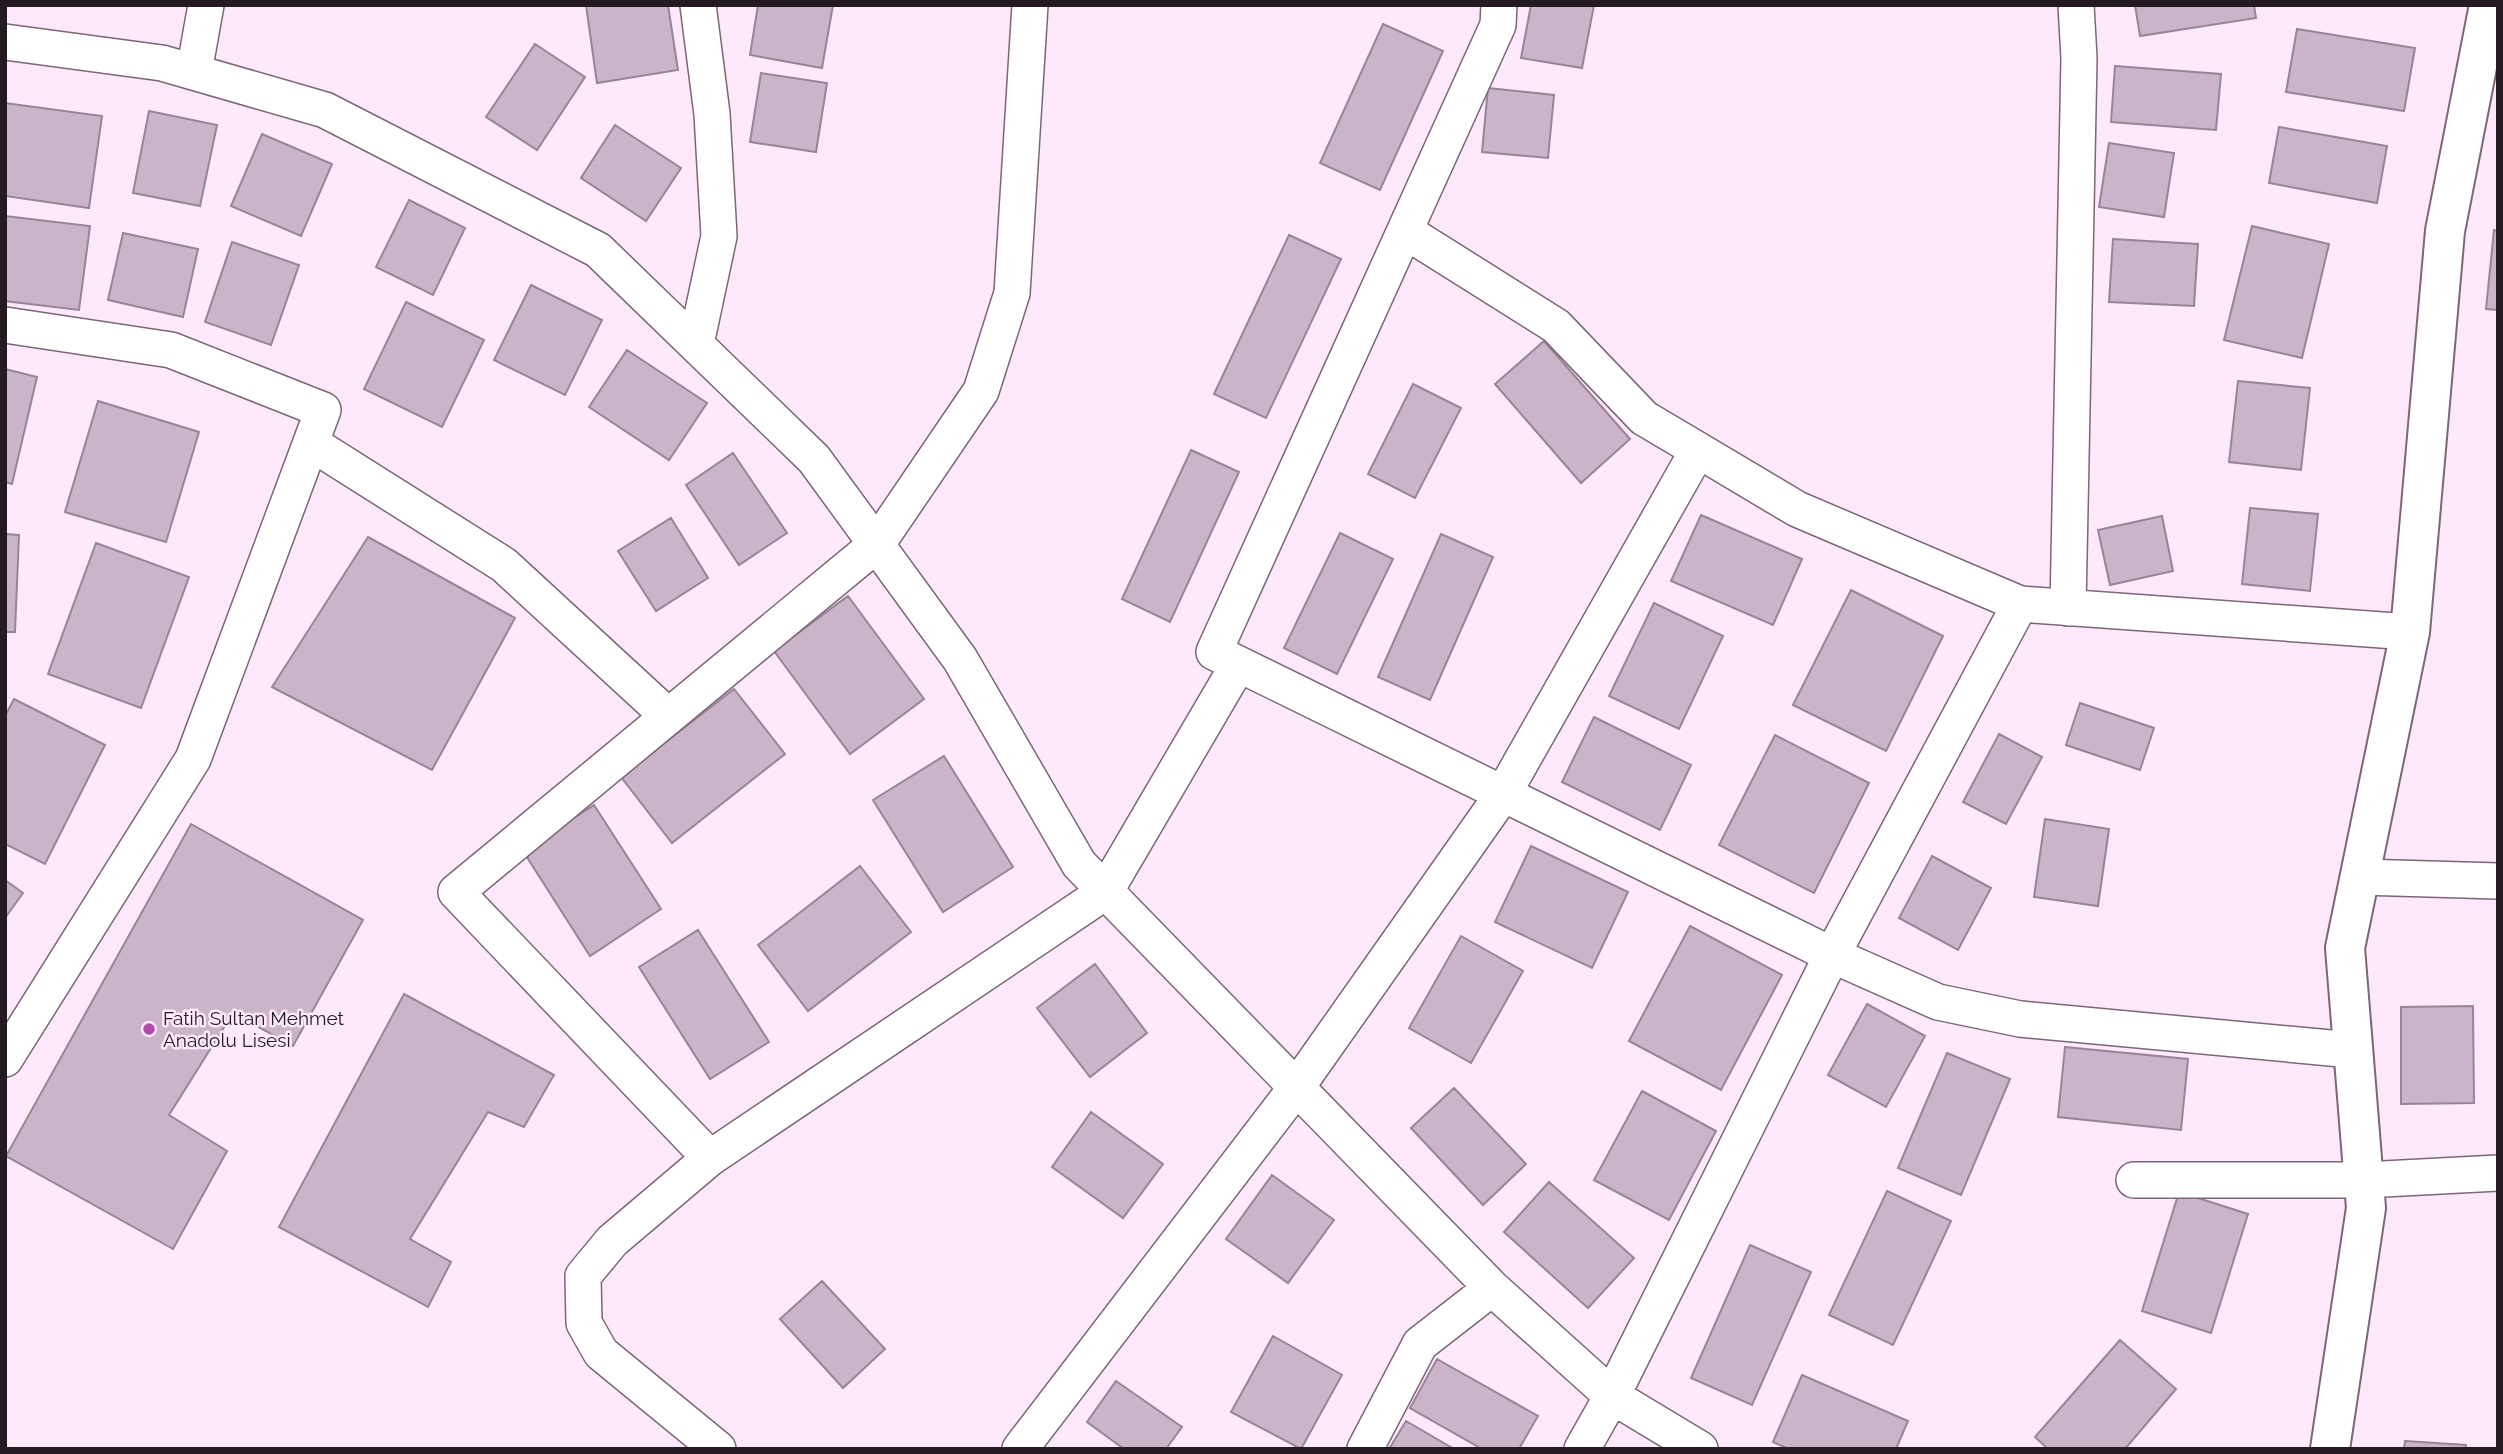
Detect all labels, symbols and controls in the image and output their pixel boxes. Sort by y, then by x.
place label: Fatih Sultan Mehmet Anadolu Lisesi [163,1007,345,1051]
marker: Fatih Sultan Mehmet Anadolu Lisesi [141,1021,157,1037]

